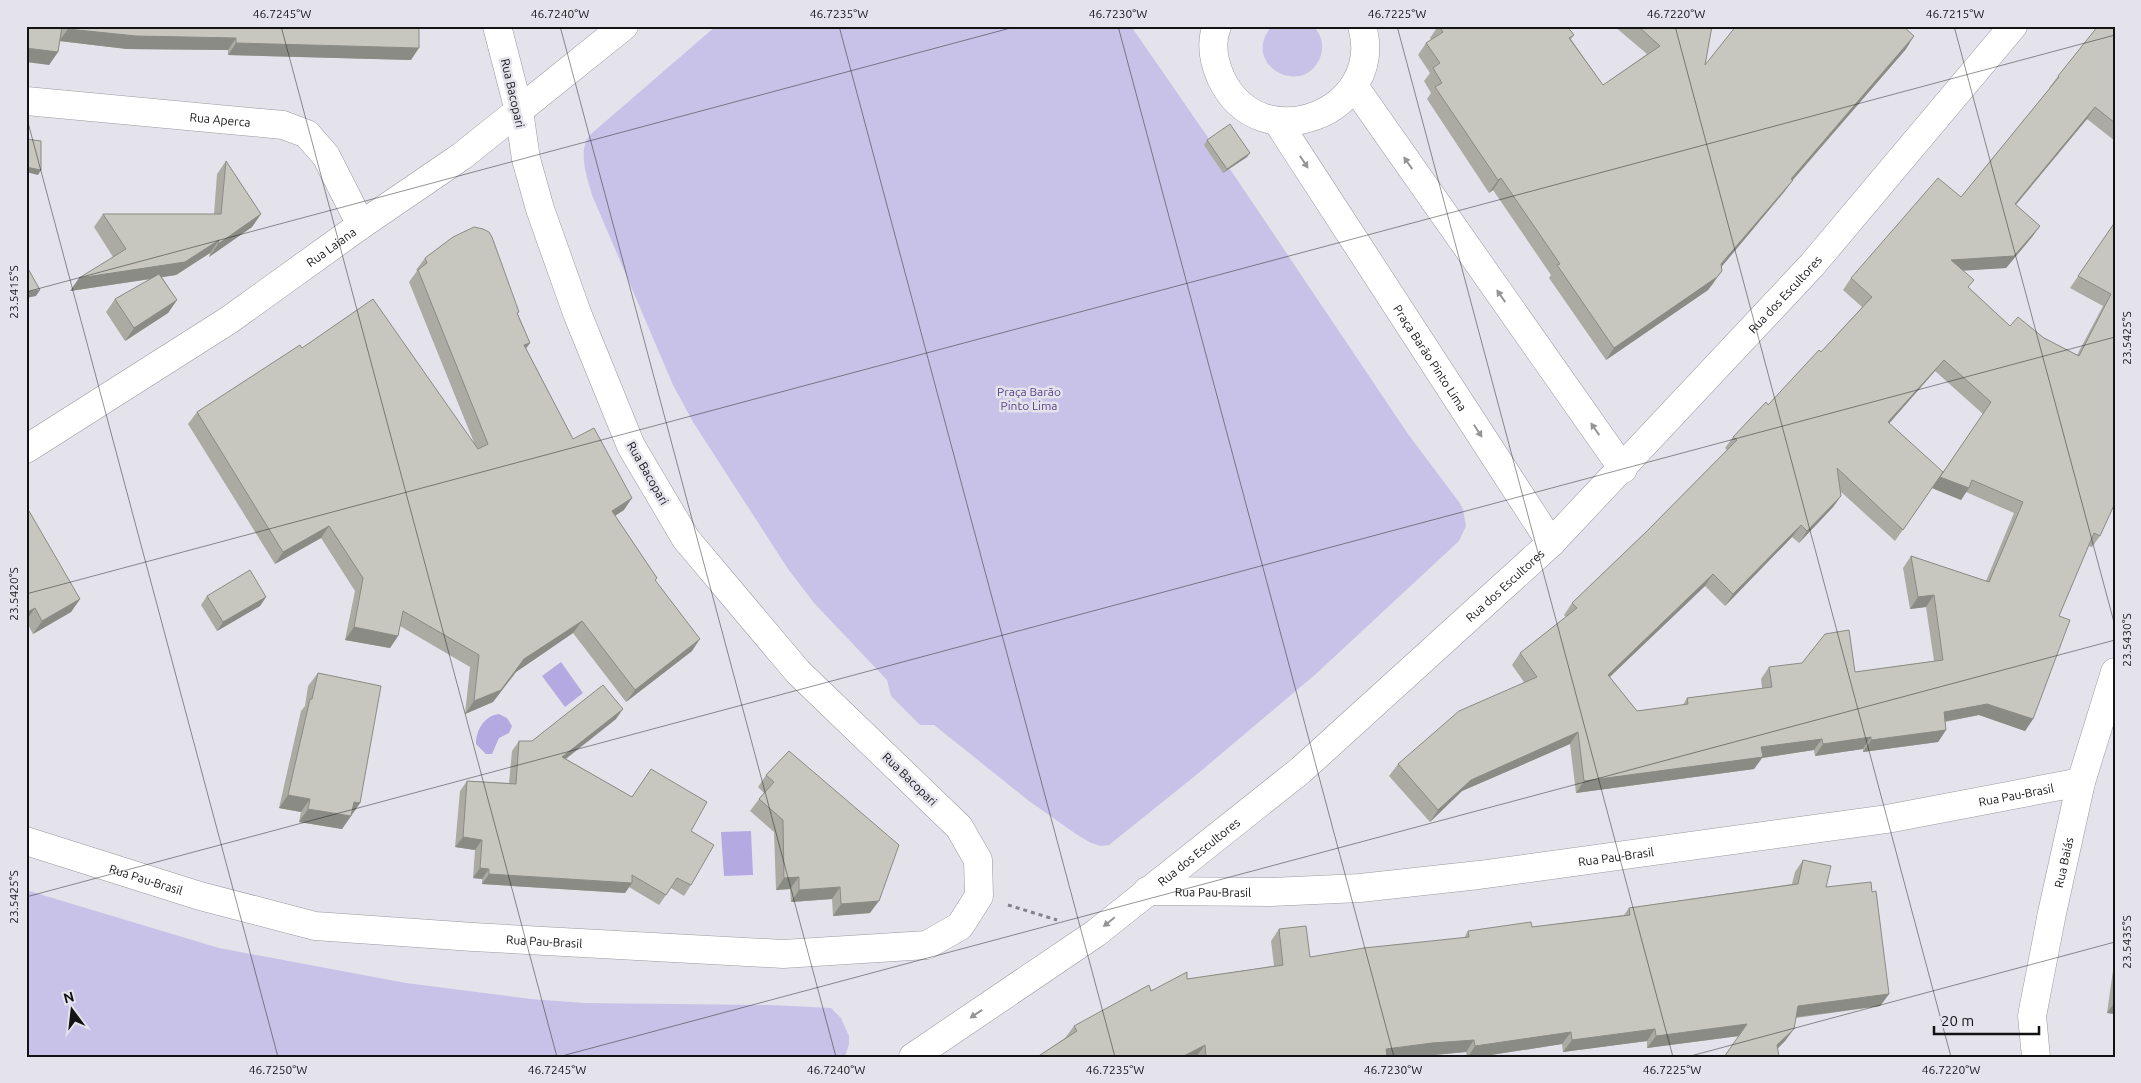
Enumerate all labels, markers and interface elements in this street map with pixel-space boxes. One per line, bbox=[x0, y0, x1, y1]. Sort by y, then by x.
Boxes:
text: 46.7245°W bbox=[253, 7, 311, 20]
text: 46.7240°W bbox=[531, 7, 589, 20]
text: 46.7235°W bbox=[810, 7, 868, 20]
text: 46.7230°W bbox=[1089, 7, 1147, 20]
text: 46.7225°W bbox=[1368, 7, 1426, 20]
text: 46.7220°W bbox=[1647, 7, 1705, 20]
text: 46.7215°W bbox=[1926, 7, 1984, 20]
street label: Rua Bacopari bbox=[499, 57, 527, 129]
street label: Rua Aperca bbox=[189, 110, 251, 128]
one-way arrow bbox=[1299, 156, 1308, 169]
one-way arrow bbox=[1403, 156, 1413, 169]
street label: Rua Laiana bbox=[304, 225, 358, 269]
street label: Rua dos Escultores bbox=[1745, 253, 1824, 335]
text: 23.5415°S bbox=[7, 265, 20, 319]
one-way arrow bbox=[1496, 289, 1506, 302]
street label: Praça Barão Pinto Lima bbox=[1391, 302, 1470, 413]
text: 23.5425°S bbox=[2120, 311, 2133, 365]
park label: Praça Barão Pinto Lima bbox=[997, 385, 1061, 412]
one-way arrow bbox=[1590, 422, 1600, 435]
one-way arrow bbox=[1473, 424, 1483, 437]
street label: Rua Bacopari bbox=[625, 439, 671, 507]
street label: Rua dos Escultores bbox=[1463, 546, 1546, 624]
text: 23.5420°S bbox=[7, 567, 20, 621]
text: 23.5430°S bbox=[2120, 613, 2133, 667]
street label: Rua Bacopari bbox=[880, 750, 940, 808]
street label: Rua Pau-Brasil bbox=[1977, 781, 2055, 808]
street label: Rua dos Escultores bbox=[1155, 815, 1242, 888]
street label: Rua Baiás bbox=[2051, 836, 2075, 889]
street label: Rua Pau-Brasil bbox=[1577, 845, 1655, 868]
street label: Rua Pau-Brasil bbox=[108, 861, 185, 897]
text: 23.5425°S bbox=[7, 870, 20, 924]
street label: Rua Pau-Brasil bbox=[1175, 885, 1251, 898]
text: 23.5435°S bbox=[2120, 915, 2133, 969]
one-way arrow bbox=[1103, 916, 1116, 927]
street label: Rua Pau-Brasil bbox=[506, 932, 583, 949]
north arrow bbox=[48, 986, 98, 1036]
text: N bbox=[62, 988, 76, 1007]
scale bar bbox=[1934, 1003, 2038, 1035]
one-way arrow bbox=[969, 1009, 982, 1019]
text: 20 m bbox=[1941, 1012, 1974, 1029]
text: 46.7250°W bbox=[249, 1063, 307, 1076]
text: 46.7245°W bbox=[528, 1063, 586, 1076]
text: 46.7240°W bbox=[807, 1063, 865, 1076]
text: 46.7235°W bbox=[1086, 1063, 1144, 1076]
text: 46.7230°W bbox=[1364, 1063, 1422, 1076]
text: 46.7225°W bbox=[1643, 1063, 1701, 1076]
text: 46.7220°W bbox=[1922, 1063, 1980, 1076]

